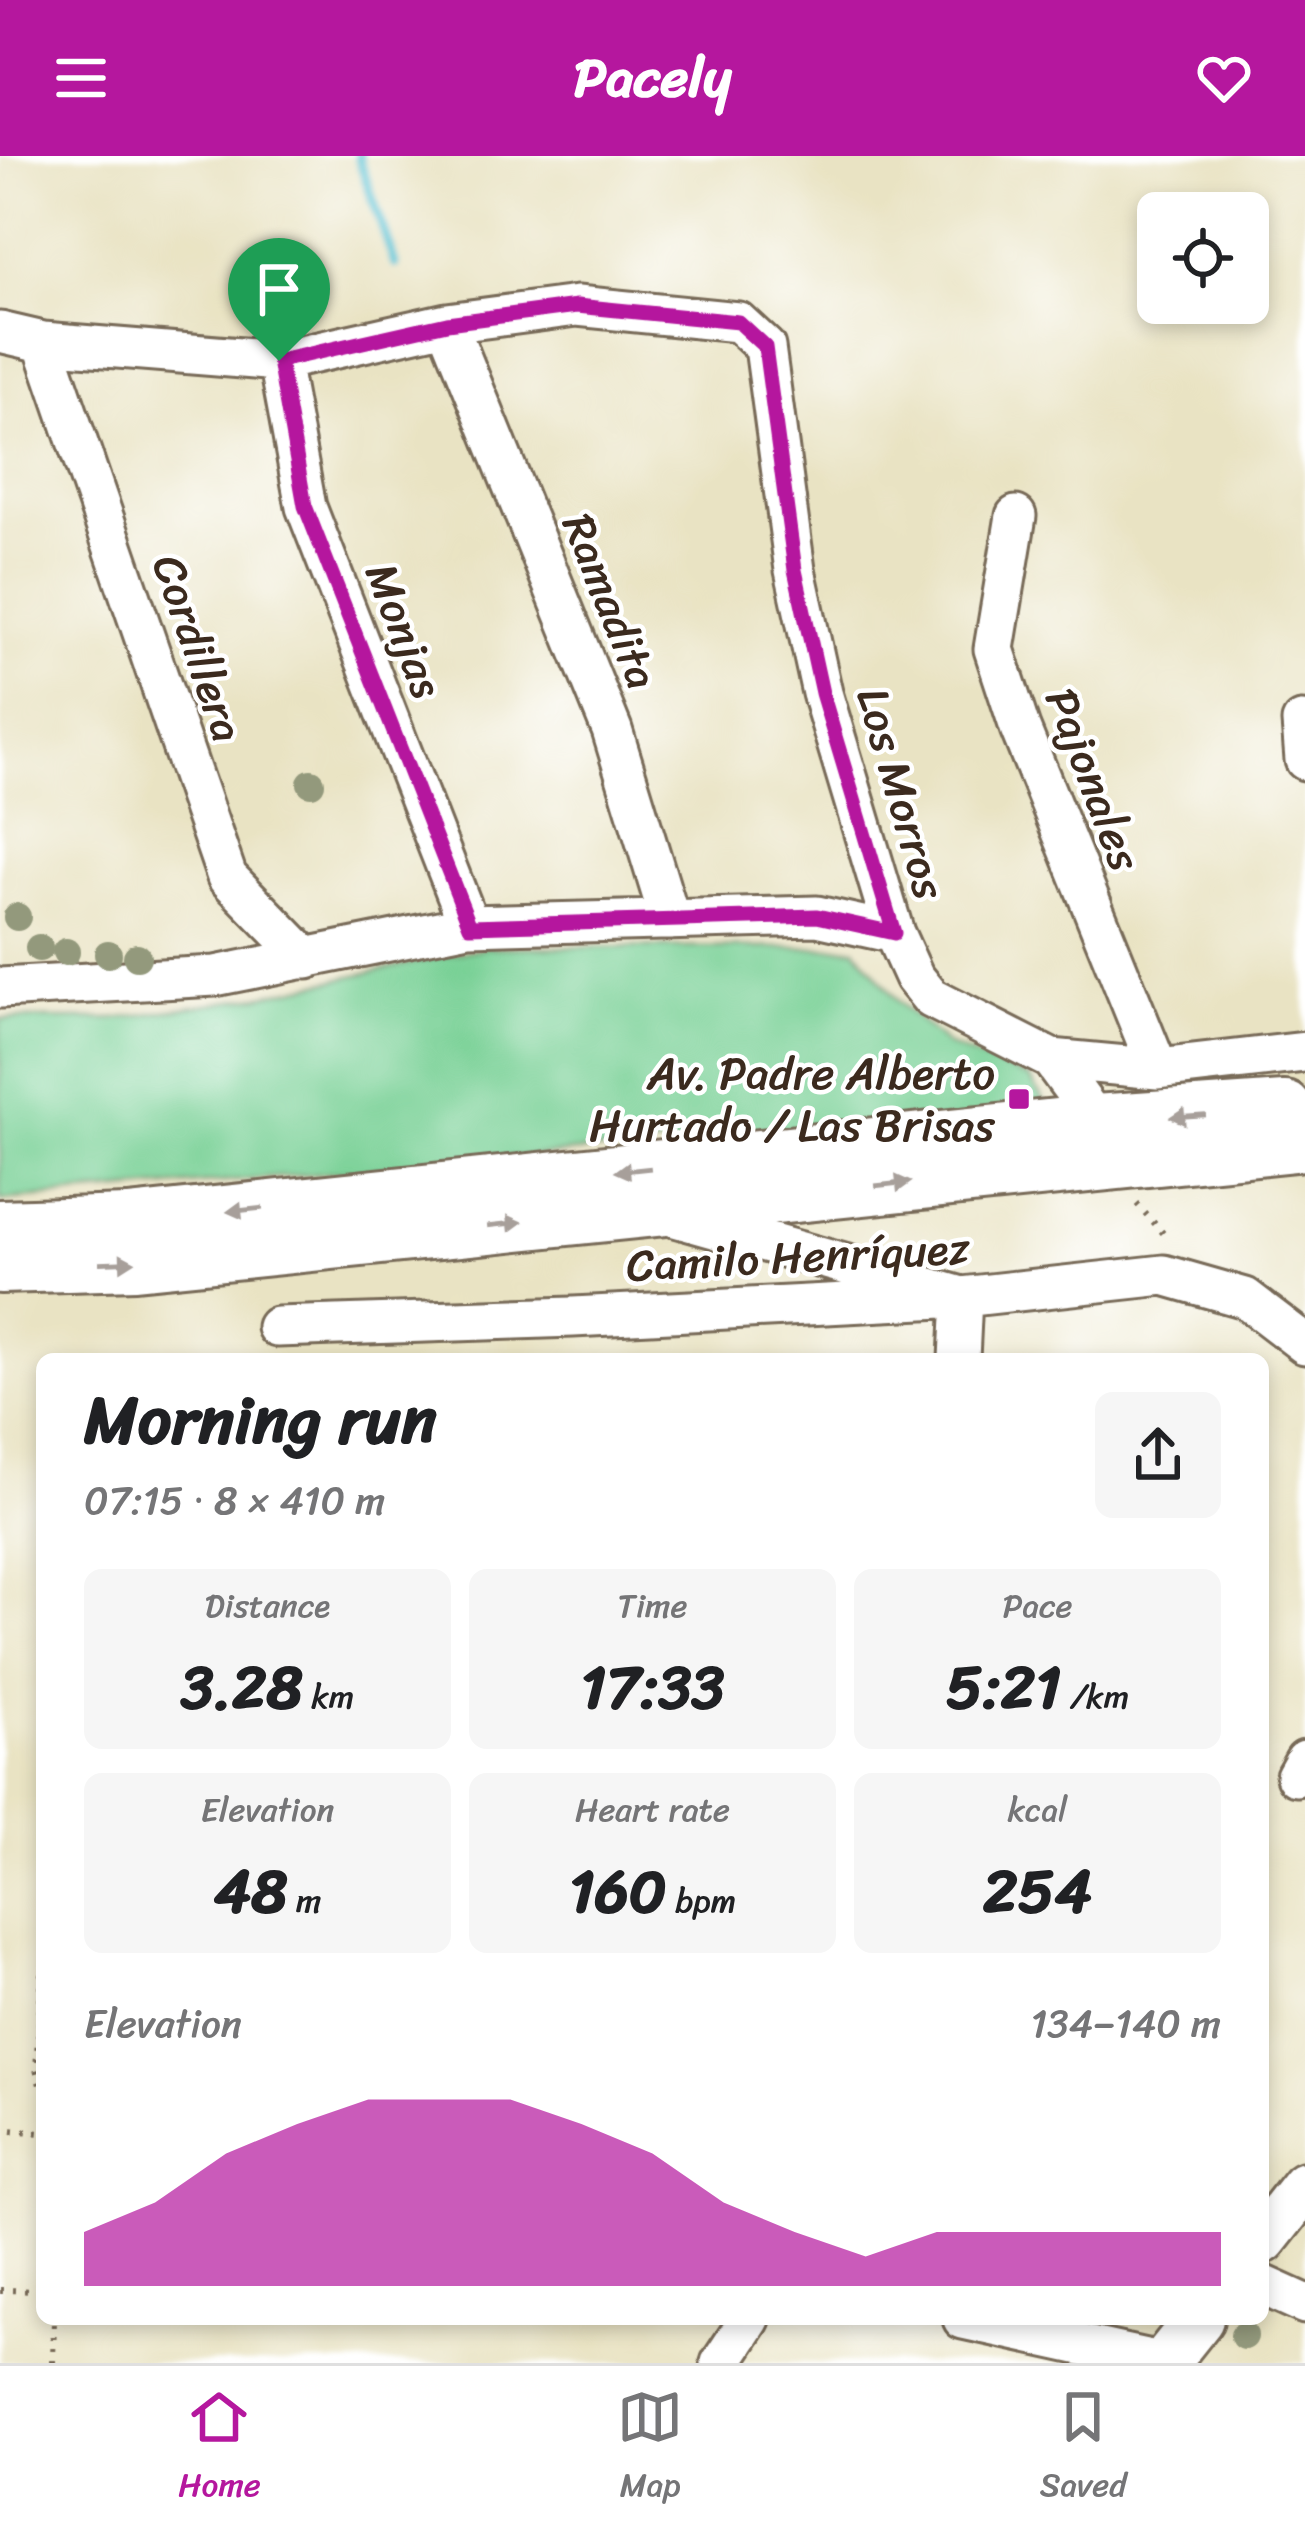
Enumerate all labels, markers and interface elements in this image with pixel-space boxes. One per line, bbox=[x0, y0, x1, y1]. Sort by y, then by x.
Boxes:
text: Pacely bbox=[574, 30, 731, 126]
icon: menu bbox=[48, 45, 114, 111]
icon: heart bbox=[1191, 45, 1257, 111]
map controls bbox=[1137, 192, 1269, 324]
button: locate bbox=[1137, 192, 1269, 324]
pin bbox=[228, 238, 330, 361]
icon: arrive bbox=[246, 256, 312, 322]
street label: Ramadita bbox=[539, 501, 682, 702]
street label: Cordillera bbox=[129, 544, 267, 753]
street label: Monjas bbox=[342, 551, 467, 710]
street label: Pajonales bbox=[1022, 676, 1165, 883]
street label: Los Morros bbox=[833, 678, 970, 909]
place label: Av. Padre Alberto Hurtado / Las Brisas bbox=[589, 1034, 995, 1166]
marker: Av. Padre Alberto Hurtado / Las Brisas bbox=[1006, 1086, 1032, 1112]
one-way arrow bbox=[1169, 1106, 1206, 1125]
one-way arrow bbox=[614, 1161, 651, 1180]
one-way arrow bbox=[875, 1174, 912, 1193]
one-way arrow bbox=[226, 1201, 263, 1220]
street label: Camilo Henríquez bbox=[624, 1208, 972, 1306]
one-way arrow bbox=[487, 1214, 524, 1233]
one-way arrow bbox=[99, 1253, 137, 1272]
text: Morning run bbox=[84, 1362, 437, 1479]
button: share bbox=[1095, 1392, 1221, 1518]
text: 07:15 · 8 × 410 m bbox=[84, 1466, 385, 1535]
text: Distance bbox=[205, 1577, 330, 1635]
text: Time bbox=[618, 1577, 687, 1635]
text: Pace bbox=[1002, 1577, 1073, 1635]
text: 3.28 bbox=[181, 1635, 303, 1741]
text: 17:33 bbox=[581, 1635, 725, 1741]
text: 5:21 bbox=[946, 1635, 1061, 1741]
text: km bbox=[303, 1668, 354, 1726]
text: /km bbox=[1061, 1668, 1129, 1726]
text: Elevation bbox=[201, 1781, 334, 1839]
text: Heart rate bbox=[575, 1781, 730, 1839]
text: kcal bbox=[1008, 1781, 1067, 1839]
text: 48 bbox=[214, 1839, 287, 1945]
text: 160 bbox=[569, 1839, 667, 1945]
text: 254 bbox=[983, 1839, 1092, 1945]
text: m bbox=[287, 1872, 321, 1930]
text: bpm bbox=[667, 1872, 736, 1930]
text: Elevation bbox=[84, 1989, 242, 2058]
text: 134–140 m bbox=[1031, 1989, 1221, 2058]
tab: Home bbox=[178, 2384, 261, 2514]
tab: Map bbox=[617, 2384, 683, 2514]
tab: Saved bbox=[1040, 2384, 1127, 2514]

